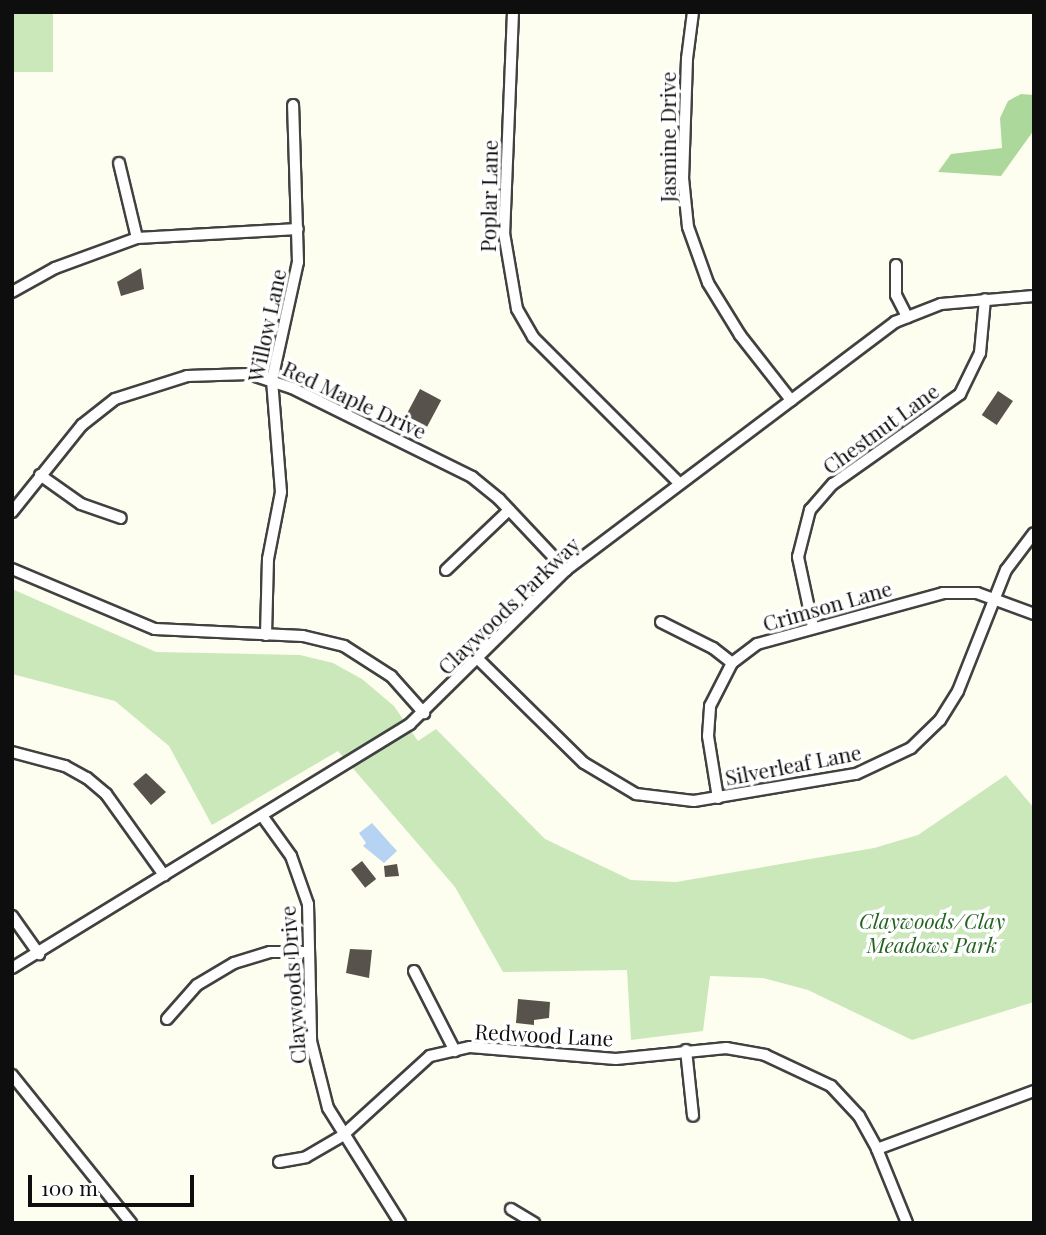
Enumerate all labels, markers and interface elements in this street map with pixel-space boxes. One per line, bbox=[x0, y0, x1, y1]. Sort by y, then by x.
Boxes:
street label: Jasmine Drive bbox=[654, 72, 680, 202]
street label: Poplar Lane bbox=[474, 139, 502, 253]
street label: Willow Lane bbox=[242, 266, 290, 384]
street label: Red Maple Drive bbox=[279, 355, 431, 443]
street label: Chestnut Lane bbox=[817, 377, 943, 479]
street label: Claywoods Parkway bbox=[432, 531, 584, 679]
street label: Crimson Lane bbox=[759, 575, 895, 635]
street label: Silverleaf Lane bbox=[723, 738, 863, 790]
street label: Claywoods Drive bbox=[274, 905, 310, 1065]
park label: Claywoods/Clay Meadows Park bbox=[859, 907, 1005, 957]
street label: Redwood Lane bbox=[474, 1018, 614, 1050]
scale bar bbox=[32, 1162, 198, 1206]
text: 100 m bbox=[41, 1173, 98, 1201]

